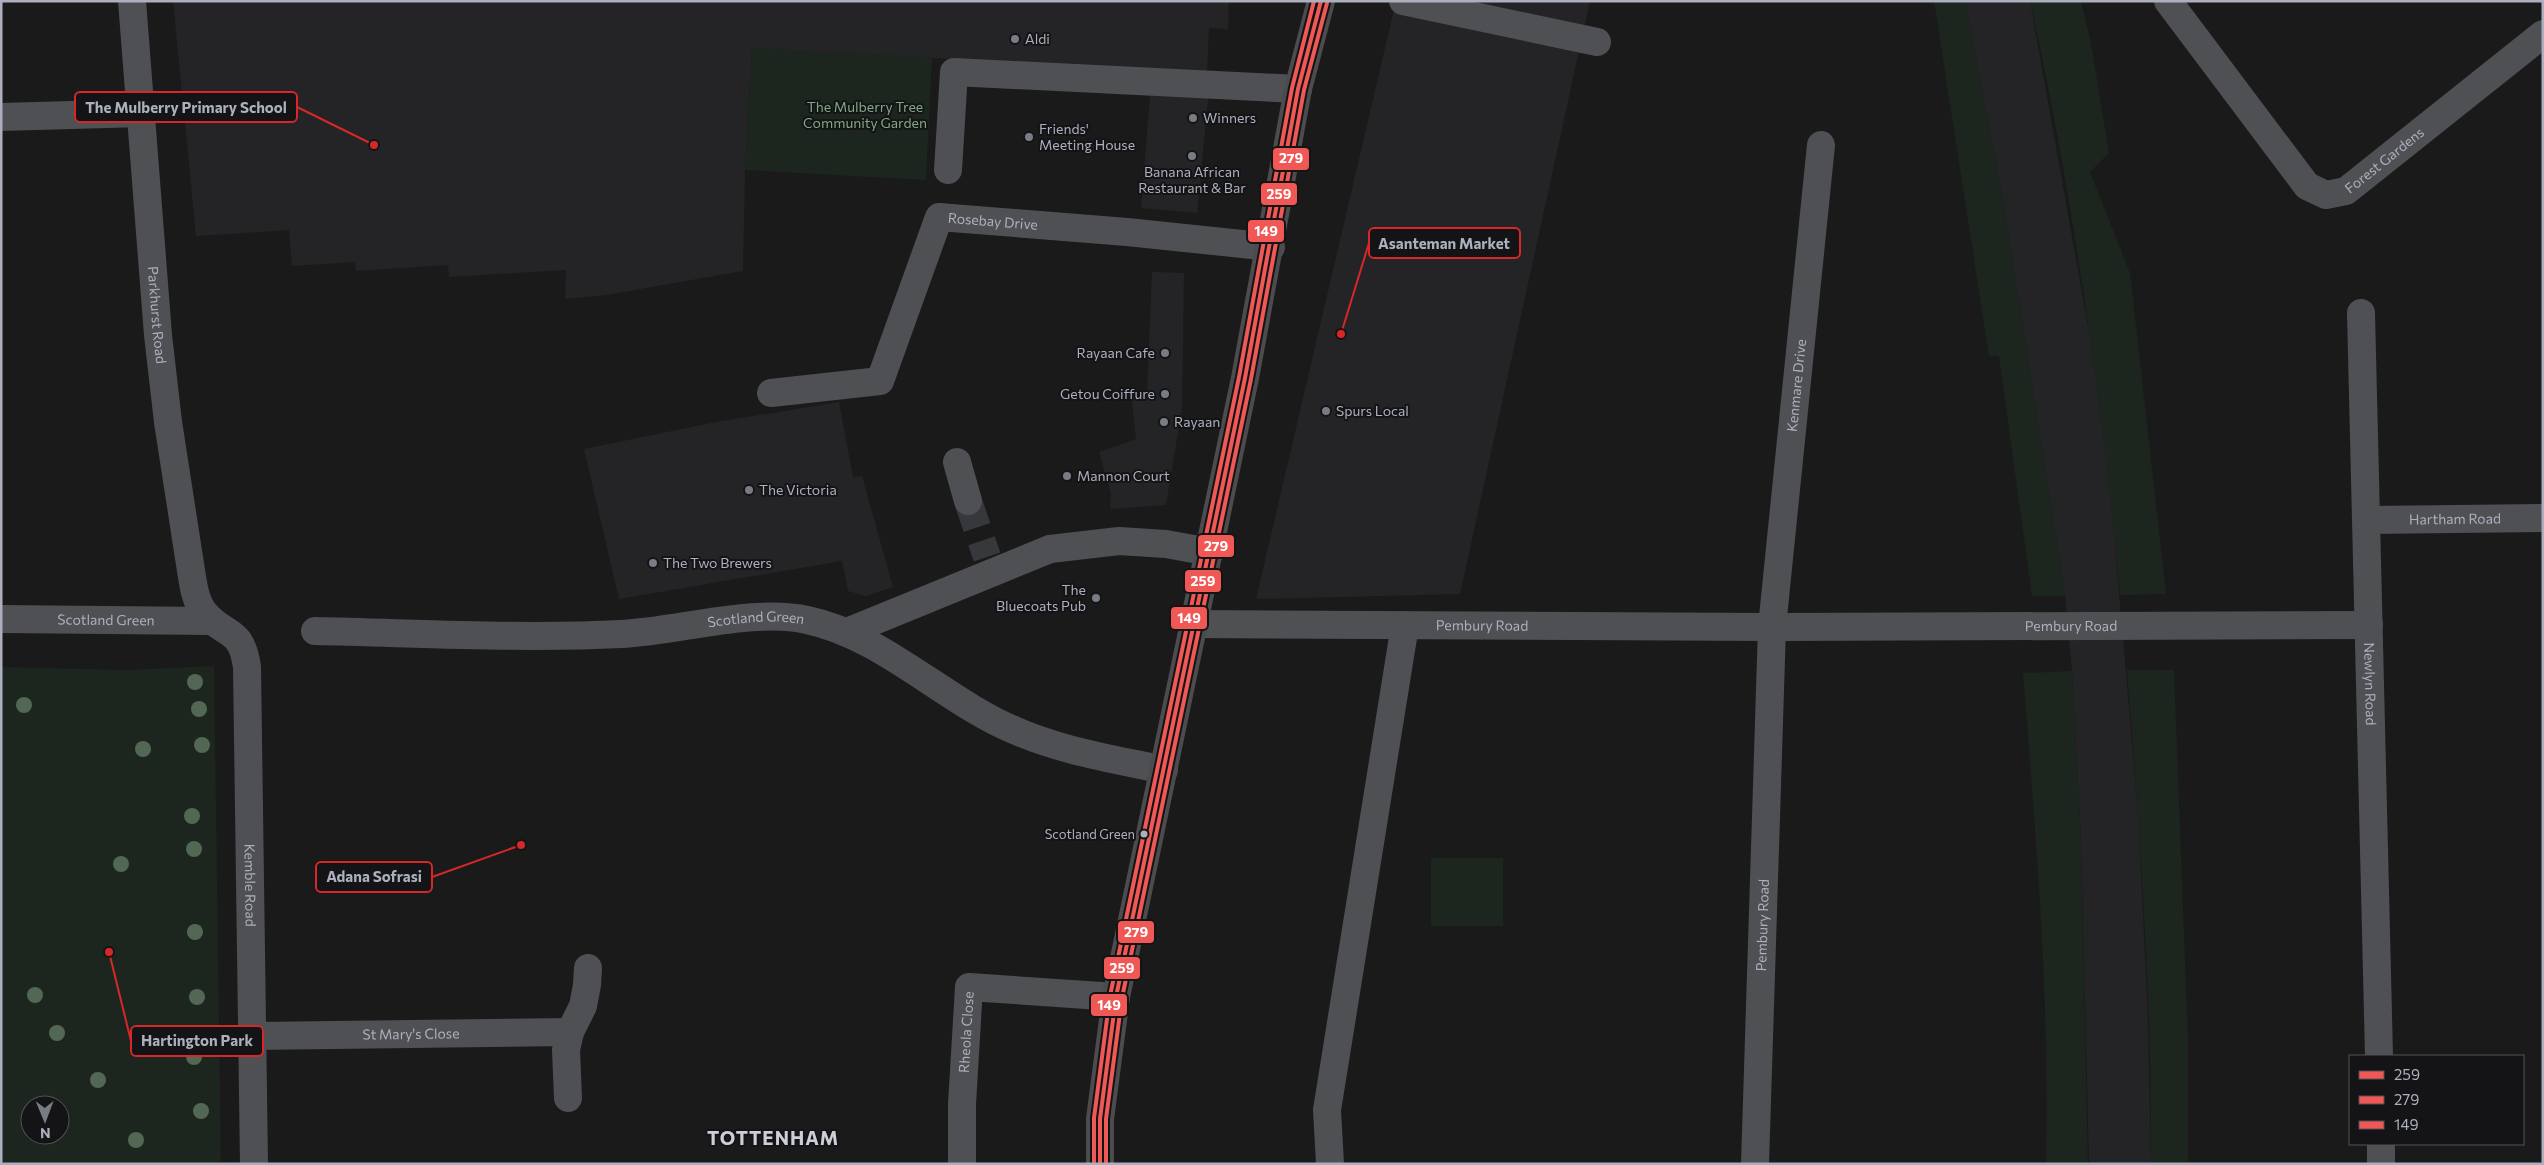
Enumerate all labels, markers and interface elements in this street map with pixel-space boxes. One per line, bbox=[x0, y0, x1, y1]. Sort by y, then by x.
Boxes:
place label: Aldi bbox=[1025, 30, 1050, 47]
marker: Aldi bbox=[1009, 33, 1021, 45]
callout: The Mulberry Primary School bbox=[75, 92, 297, 122]
text: The Mulberry Primary School bbox=[85, 98, 287, 116]
park label: The Mulberry Tree Community Garden bbox=[803, 98, 927, 131]
place label: Winners bbox=[1203, 109, 1256, 126]
marker: Winners bbox=[1187, 112, 1199, 124]
place label: Friends' Meeting House bbox=[1039, 120, 1135, 153]
street label: Forest Gardens bbox=[2341, 123, 2427, 197]
marker: Friends' Meeting House bbox=[1023, 131, 1035, 143]
line badge: 279 bbox=[1272, 147, 1310, 171]
text: 279 bbox=[1279, 149, 1303, 166]
marker: Banana African Restaurant & Bar bbox=[1186, 150, 1198, 162]
place label: Banana African Restaurant & Bar bbox=[1138, 163, 1246, 196]
line badge: 259 bbox=[1260, 182, 1298, 206]
text: 259 bbox=[1267, 185, 1292, 202]
street label: Rosebay Drive bbox=[947, 209, 1039, 233]
line badge: 149 bbox=[1247, 219, 1285, 243]
text: 149 bbox=[1254, 222, 1278, 239]
callout: Asanteman Market bbox=[1369, 228, 1520, 258]
text: Asanteman Market bbox=[1378, 234, 1510, 252]
street label: Parkhurst Road bbox=[145, 265, 170, 365]
street label: Kenmare Drive bbox=[1783, 338, 1809, 433]
place label: Rayaan Cafe bbox=[1077, 344, 1155, 361]
marker: Rayaan Cafe bbox=[1159, 347, 1171, 359]
place label: Getou Coiffure bbox=[1060, 385, 1155, 402]
marker: Getou Coiffure bbox=[1159, 388, 1171, 400]
place label: Spurs Local bbox=[1336, 402, 1409, 419]
marker: Spurs Local bbox=[1320, 405, 1332, 417]
place label: Rayaan bbox=[1174, 413, 1220, 430]
marker: Rayaan bbox=[1158, 416, 1170, 428]
place label: Mannon Court bbox=[1077, 467, 1170, 484]
marker: Mannon Court bbox=[1061, 470, 1073, 482]
place label: The Victoria bbox=[759, 481, 837, 498]
marker: The Victoria bbox=[743, 484, 755, 496]
street label: Hartham Road bbox=[2409, 509, 2501, 528]
line badge: 279 bbox=[1197, 534, 1235, 558]
text: 279 bbox=[1204, 537, 1228, 554]
place label: The Two Brewers bbox=[663, 554, 772, 571]
marker: The Two Brewers bbox=[647, 557, 659, 569]
line badge: 259 bbox=[1184, 569, 1222, 593]
text: 259 bbox=[1191, 572, 1216, 589]
place label: The Bluecoats Pub bbox=[996, 581, 1086, 614]
marker: The Bluecoats Pub bbox=[1090, 592, 1102, 604]
line badge: 149 bbox=[1170, 606, 1208, 630]
street label: Scotland Green bbox=[706, 608, 806, 630]
text: 149 bbox=[1177, 609, 1201, 626]
street label: Scotland Green bbox=[57, 611, 155, 628]
street label: Pembury Road bbox=[1436, 616, 1528, 634]
street label: Pembury Road bbox=[2025, 617, 2117, 634]
street label: Newlyn Road bbox=[2361, 642, 2380, 726]
place label: Scotland Green bbox=[1045, 826, 1135, 842]
marker: Scotland Green bbox=[1139, 829, 1149, 839]
street label: Kemble Road bbox=[241, 843, 260, 927]
callout: Adana Sofrasi bbox=[316, 862, 432, 892]
text: Adana Sofrasi bbox=[326, 867, 422, 885]
street label: Pembury Road bbox=[1752, 879, 1772, 972]
line badge: 279 bbox=[1117, 920, 1155, 944]
text: 279 bbox=[1124, 923, 1148, 940]
line badge: 259 bbox=[1103, 956, 1141, 980]
text: 259 bbox=[1110, 959, 1135, 976]
street label: Rheola Close bbox=[955, 991, 977, 1073]
line badge: 149 bbox=[1090, 993, 1128, 1017]
text: 149 bbox=[1097, 996, 1121, 1013]
street label: St Mary's Close bbox=[362, 1024, 460, 1043]
callout: Hartington Park bbox=[131, 1026, 263, 1056]
text: Hartington Park bbox=[141, 1031, 253, 1049]
legend bbox=[2349, 1055, 2524, 1145]
text: 259 bbox=[2394, 1065, 2420, 1083]
text: 279 bbox=[2394, 1090, 2419, 1108]
north arrow bbox=[20, 1095, 70, 1145]
text: 149 bbox=[2394, 1115, 2419, 1133]
text: N bbox=[40, 1125, 51, 1142]
district label: TOTTENHAM bbox=[707, 1126, 839, 1149]

